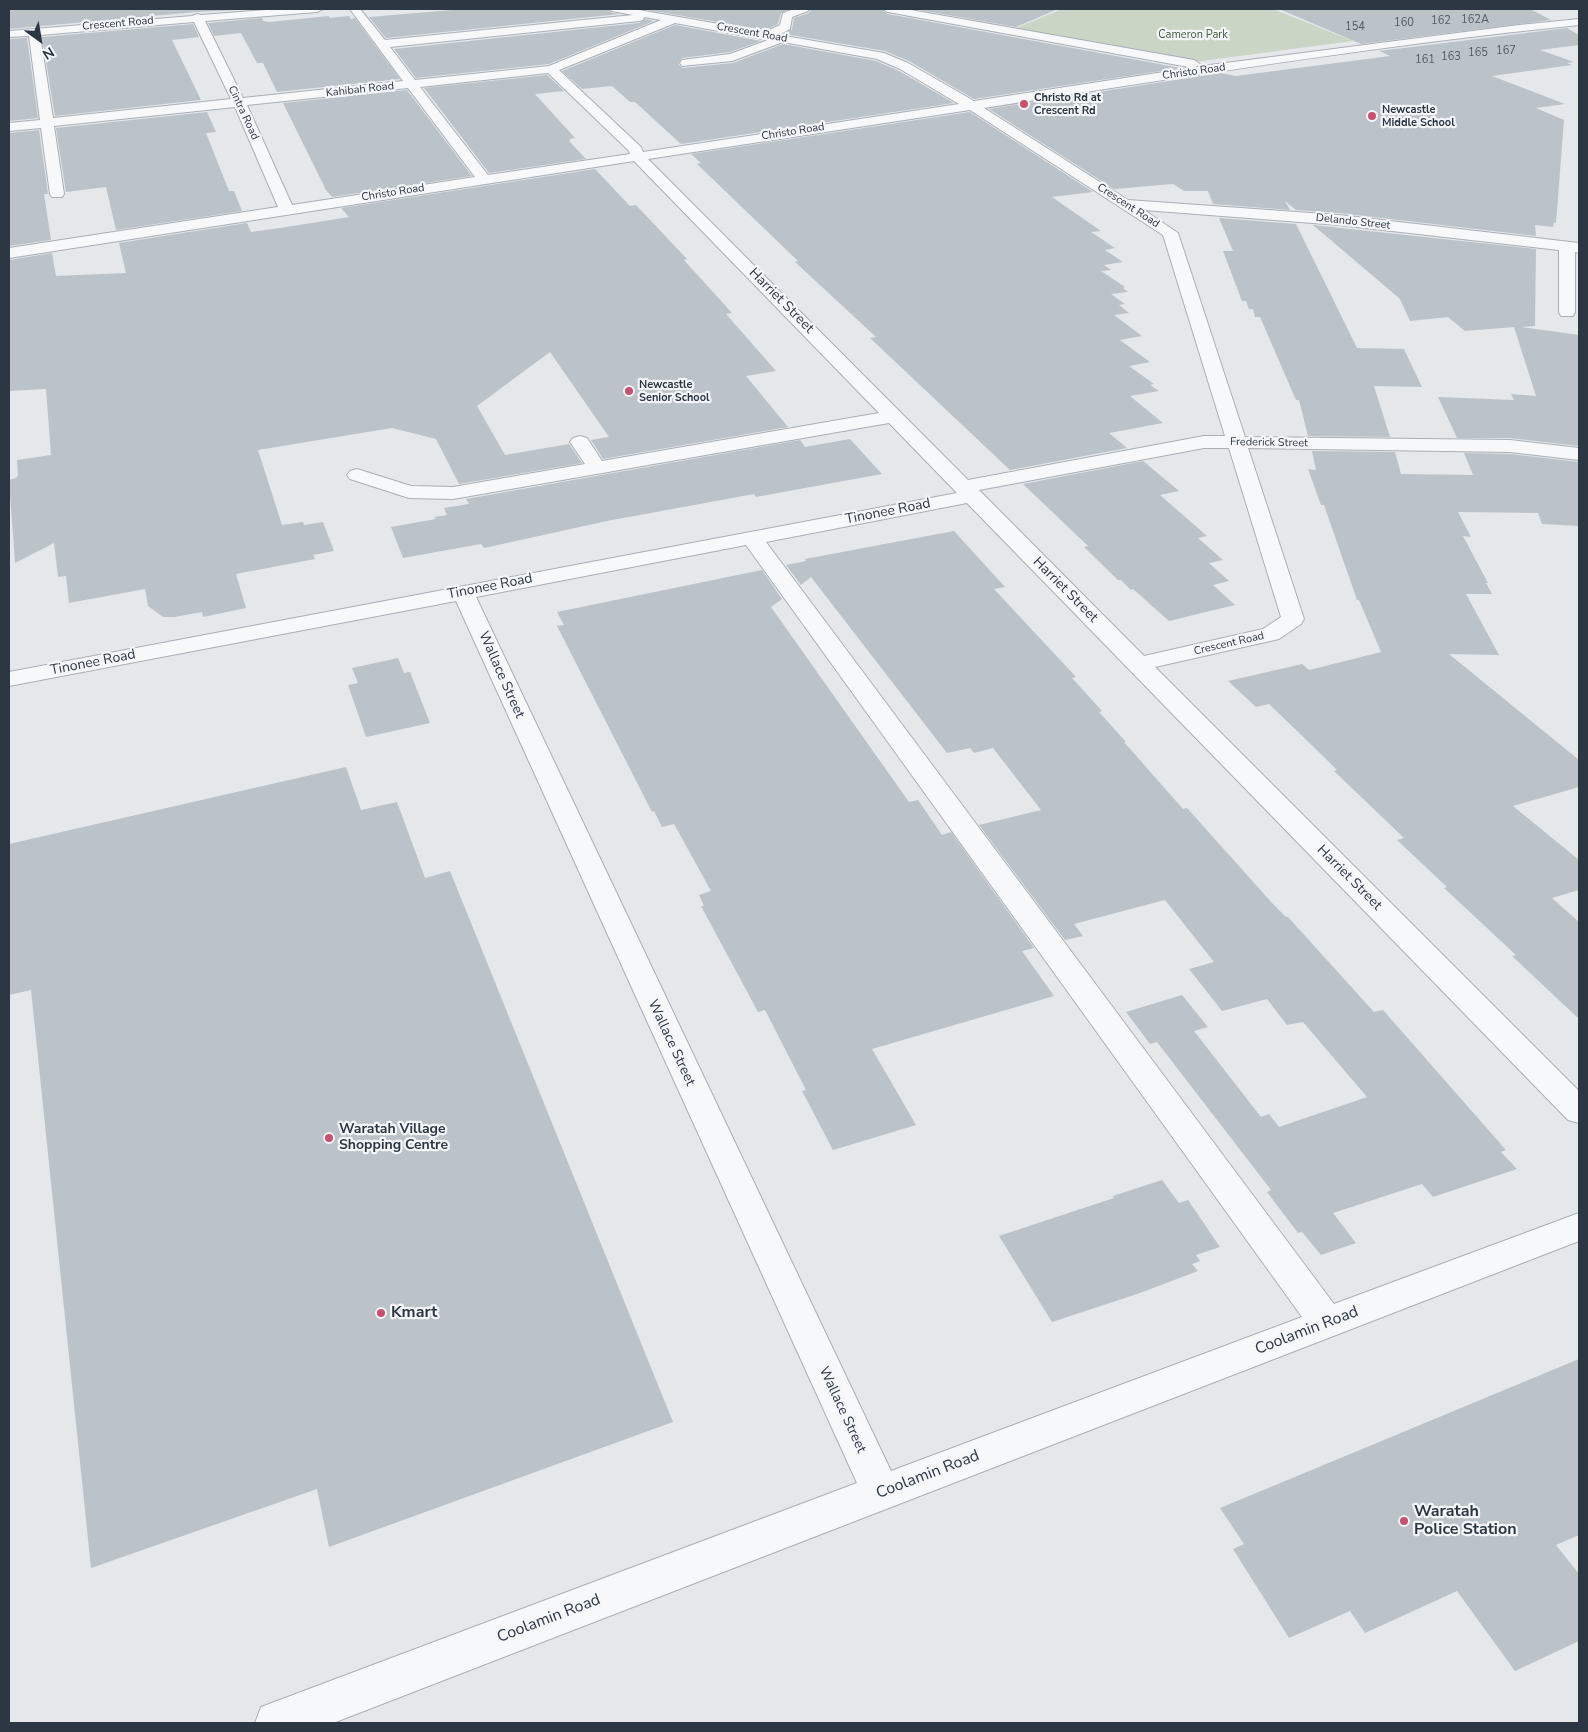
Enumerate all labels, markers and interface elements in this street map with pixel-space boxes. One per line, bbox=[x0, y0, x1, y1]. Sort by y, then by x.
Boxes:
house number: 162A bbox=[1461, 13, 1489, 27]
street label: Crescent Road bbox=[82, 14, 154, 34]
house number: 162 bbox=[1431, 14, 1451, 28]
north arrow bbox=[15, 15, 65, 65]
house number: 160 bbox=[1394, 16, 1414, 30]
street label: Crescent Road bbox=[716, 20, 788, 46]
house number: 154 bbox=[1345, 20, 1365, 34]
park label: Cameron Park bbox=[1158, 28, 1228, 42]
text: N bbox=[39, 42, 58, 64]
house number: 167 bbox=[1496, 44, 1516, 58]
house number: 165 bbox=[1468, 46, 1488, 60]
house number: 163 bbox=[1441, 50, 1461, 64]
house number: 161 bbox=[1415, 53, 1435, 67]
street label: Christo Road bbox=[1162, 61, 1226, 83]
street label: Kahibah Road bbox=[325, 80, 395, 100]
street label: Cintra Road bbox=[225, 84, 261, 142]
place label: Christo Rd at Crescent Rd bbox=[1034, 91, 1101, 117]
marker: Christo Rd at Crescent Rd bbox=[1018, 98, 1030, 110]
place label: Newcastle Middle School bbox=[1382, 103, 1455, 129]
marker: Newcastle Middle School bbox=[1366, 110, 1378, 122]
street label: Christo Road bbox=[761, 120, 825, 144]
street label: Christo Road bbox=[361, 181, 425, 205]
street label: Crescent Road bbox=[1094, 181, 1162, 231]
street label: Delando Street bbox=[1315, 212, 1391, 232]
street label: Harriet Street bbox=[745, 265, 817, 337]
place label: Newcastle Senior School bbox=[639, 378, 710, 404]
marker: Newcastle Senior School bbox=[623, 385, 635, 397]
street label: Frederick Street bbox=[1230, 436, 1308, 450]
street label: Tinonee Road bbox=[844, 496, 932, 528]
street label: Harriet Street bbox=[1029, 554, 1101, 626]
street label: Tinonee Road bbox=[446, 571, 534, 603]
street label: Wallace Street bbox=[474, 629, 528, 721]
street label: Crescent Road bbox=[1193, 629, 1265, 659]
street label: Tinonee Road bbox=[49, 647, 137, 679]
street label: Harriet Street bbox=[1313, 842, 1385, 914]
street label: Wallace Street bbox=[644, 997, 698, 1089]
place label: Waratah Village Shopping Centre bbox=[339, 1122, 448, 1154]
marker: Waratah Village Shopping Centre bbox=[323, 1132, 335, 1144]
street label: Coolamin Road bbox=[1253, 1302, 1361, 1360]
place label: Kmart bbox=[391, 1303, 437, 1323]
marker: Kmart bbox=[375, 1307, 387, 1319]
street label: Wallace Street bbox=[815, 1364, 869, 1456]
street label: Coolamin Road bbox=[874, 1446, 982, 1504]
place label: Waratah Police Station bbox=[1414, 1502, 1517, 1540]
marker: Waratah Police Station bbox=[1398, 1515, 1410, 1527]
street label: Coolamin Road bbox=[495, 1590, 603, 1648]

